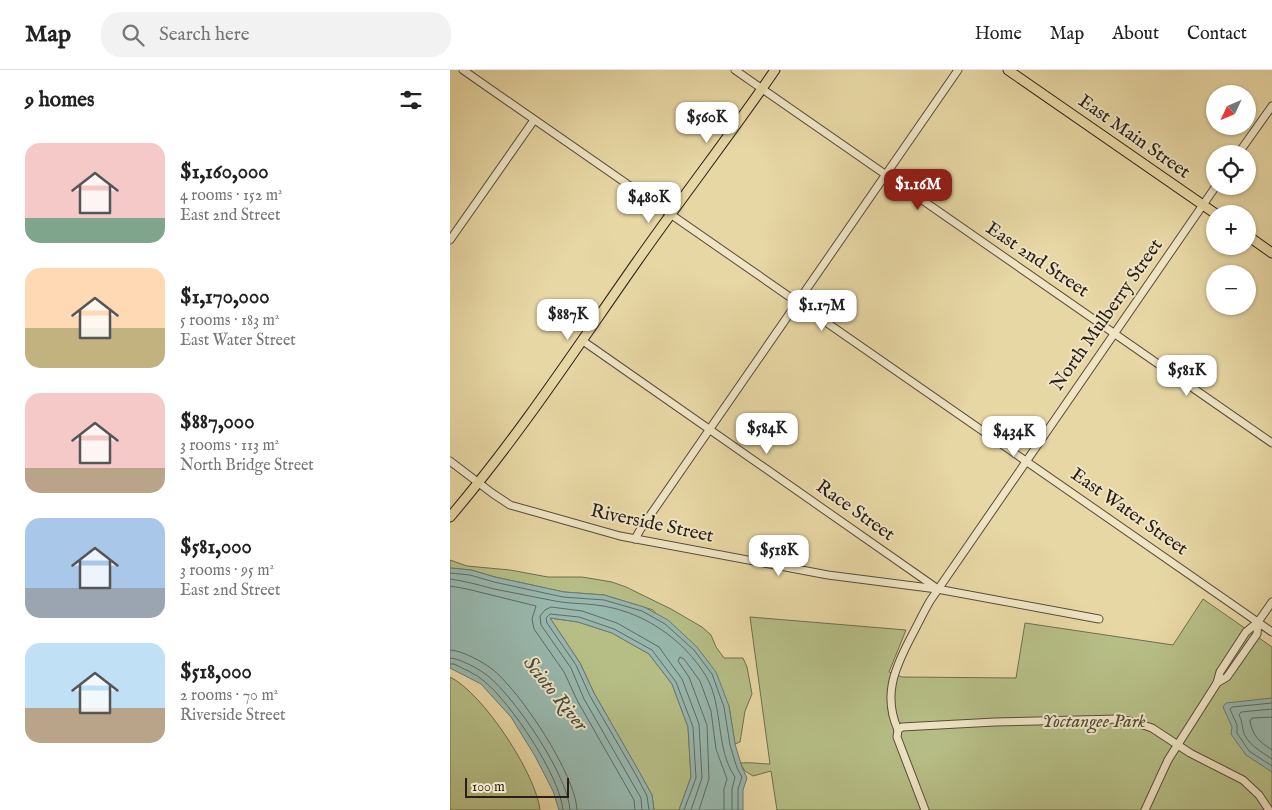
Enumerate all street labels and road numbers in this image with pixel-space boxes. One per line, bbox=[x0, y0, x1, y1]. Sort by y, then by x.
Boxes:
street label: East Main Street bbox=[1073, 89, 1195, 185]
street label: East 2nd Street bbox=[981, 217, 1094, 304]
street label: North Mulberry Street bbox=[1046, 234, 1169, 396]
street label: East Water Street bbox=[1066, 463, 1193, 562]
street label: Race Street bbox=[811, 475, 899, 547]
street label: Riverside Street bbox=[588, 499, 716, 549]

